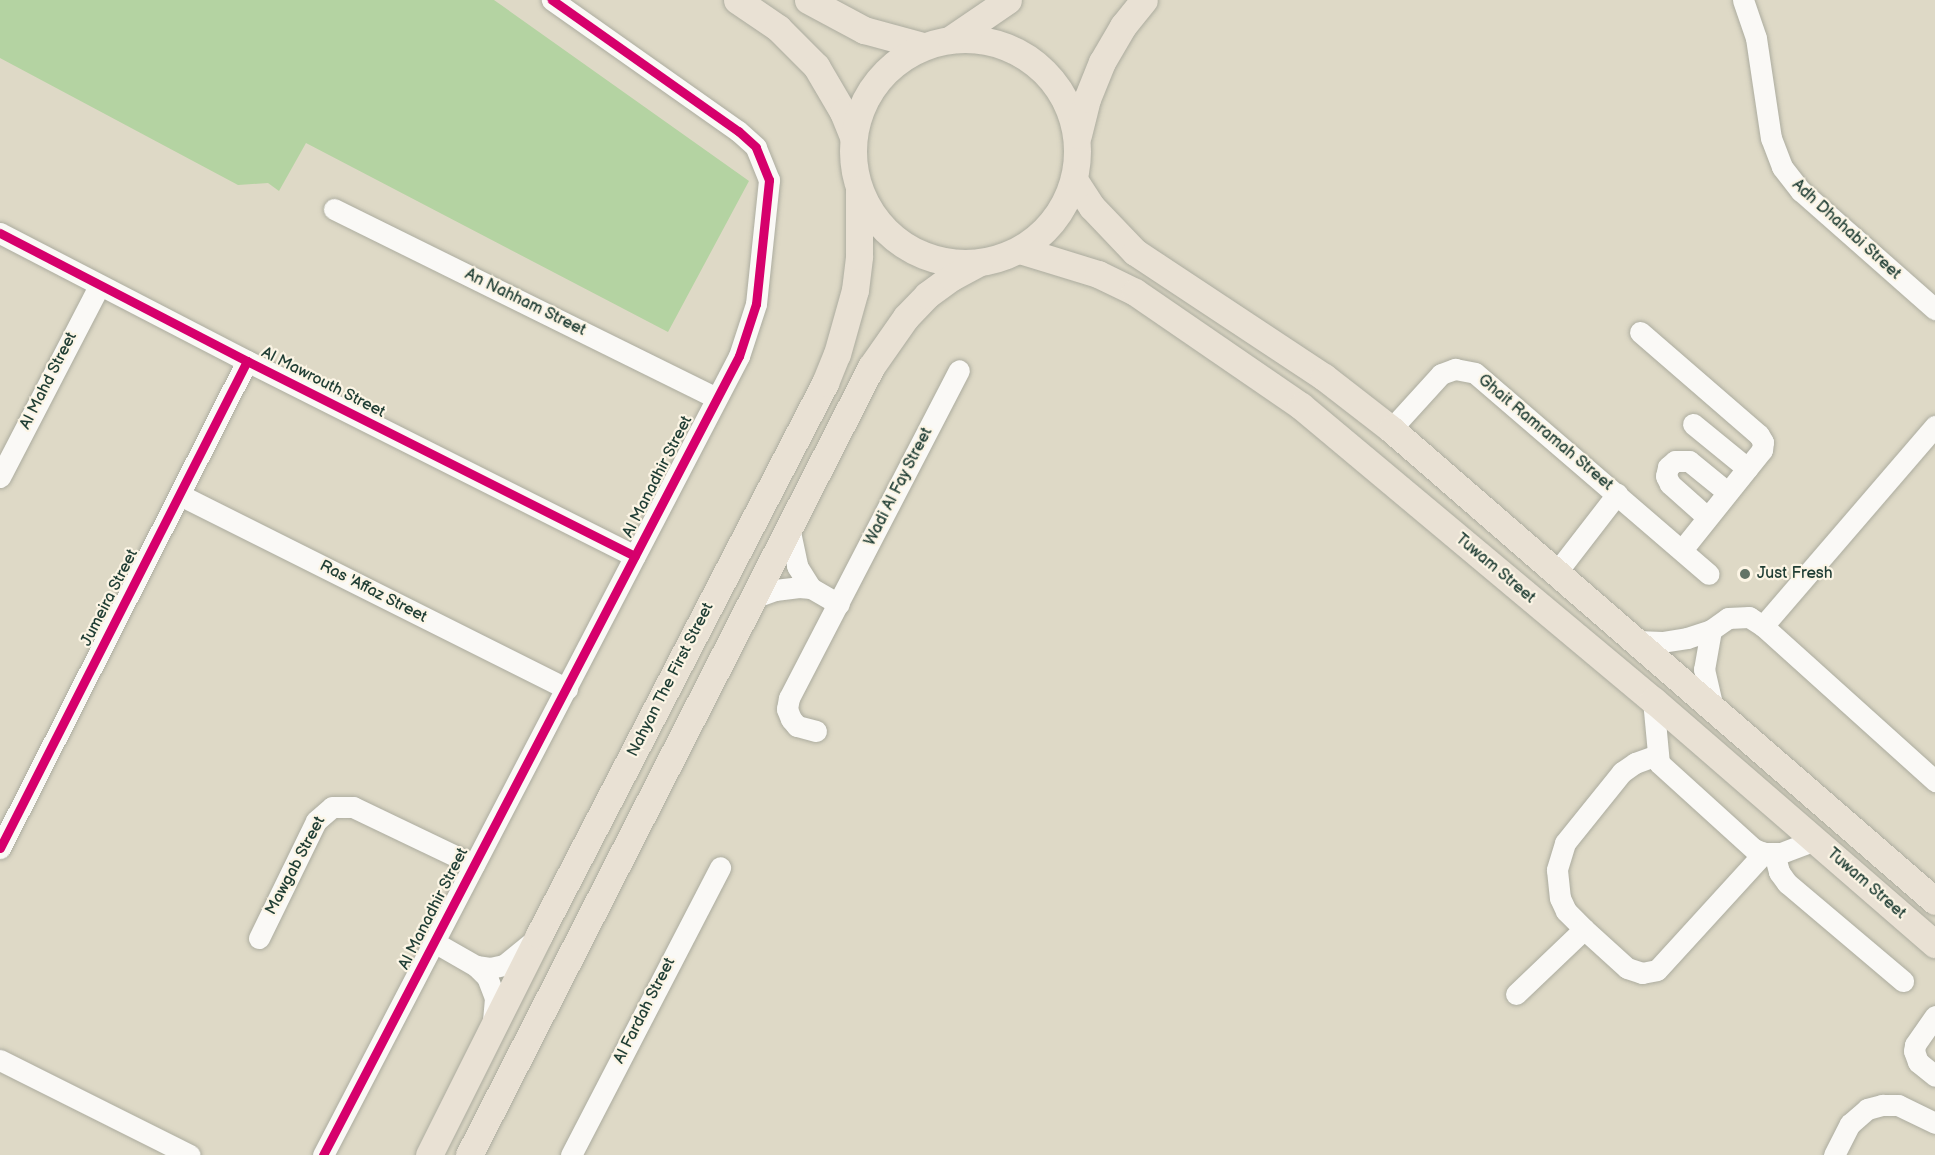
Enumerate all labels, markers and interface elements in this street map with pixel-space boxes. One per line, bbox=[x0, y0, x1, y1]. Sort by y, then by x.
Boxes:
street label: Adh Dhahabi Street bbox=[1787, 176, 1905, 284]
street label: An Nahham Street bbox=[461, 265, 589, 341]
street label: Al Mahd Street bbox=[16, 329, 82, 433]
street label: Al Mawrouth Street bbox=[258, 343, 388, 423]
street label: Ghait Ramramah Street bbox=[1474, 371, 1616, 495]
street label: Al Manadhir Street bbox=[619, 413, 697, 541]
street label: Wadi Al Fay Street bbox=[861, 424, 937, 550]
street label: Tuwam Street bbox=[1451, 530, 1539, 608]
street label: Jumeira Street bbox=[77, 546, 143, 650]
street label: Ras 'Affaz Street bbox=[316, 557, 430, 627]
place label: Just Fresh bbox=[1757, 564, 1833, 584]
marker: Just Fresh bbox=[1738, 567, 1752, 581]
street label: Nahyan The First Street bbox=[624, 599, 718, 761]
street label: Mawgab Street bbox=[262, 813, 330, 919]
street label: Tuwam Street bbox=[1823, 844, 1909, 924]
street label: Al Manadhir Street bbox=[395, 845, 473, 973]
street label: Al Fardah Street bbox=[610, 955, 680, 1067]

